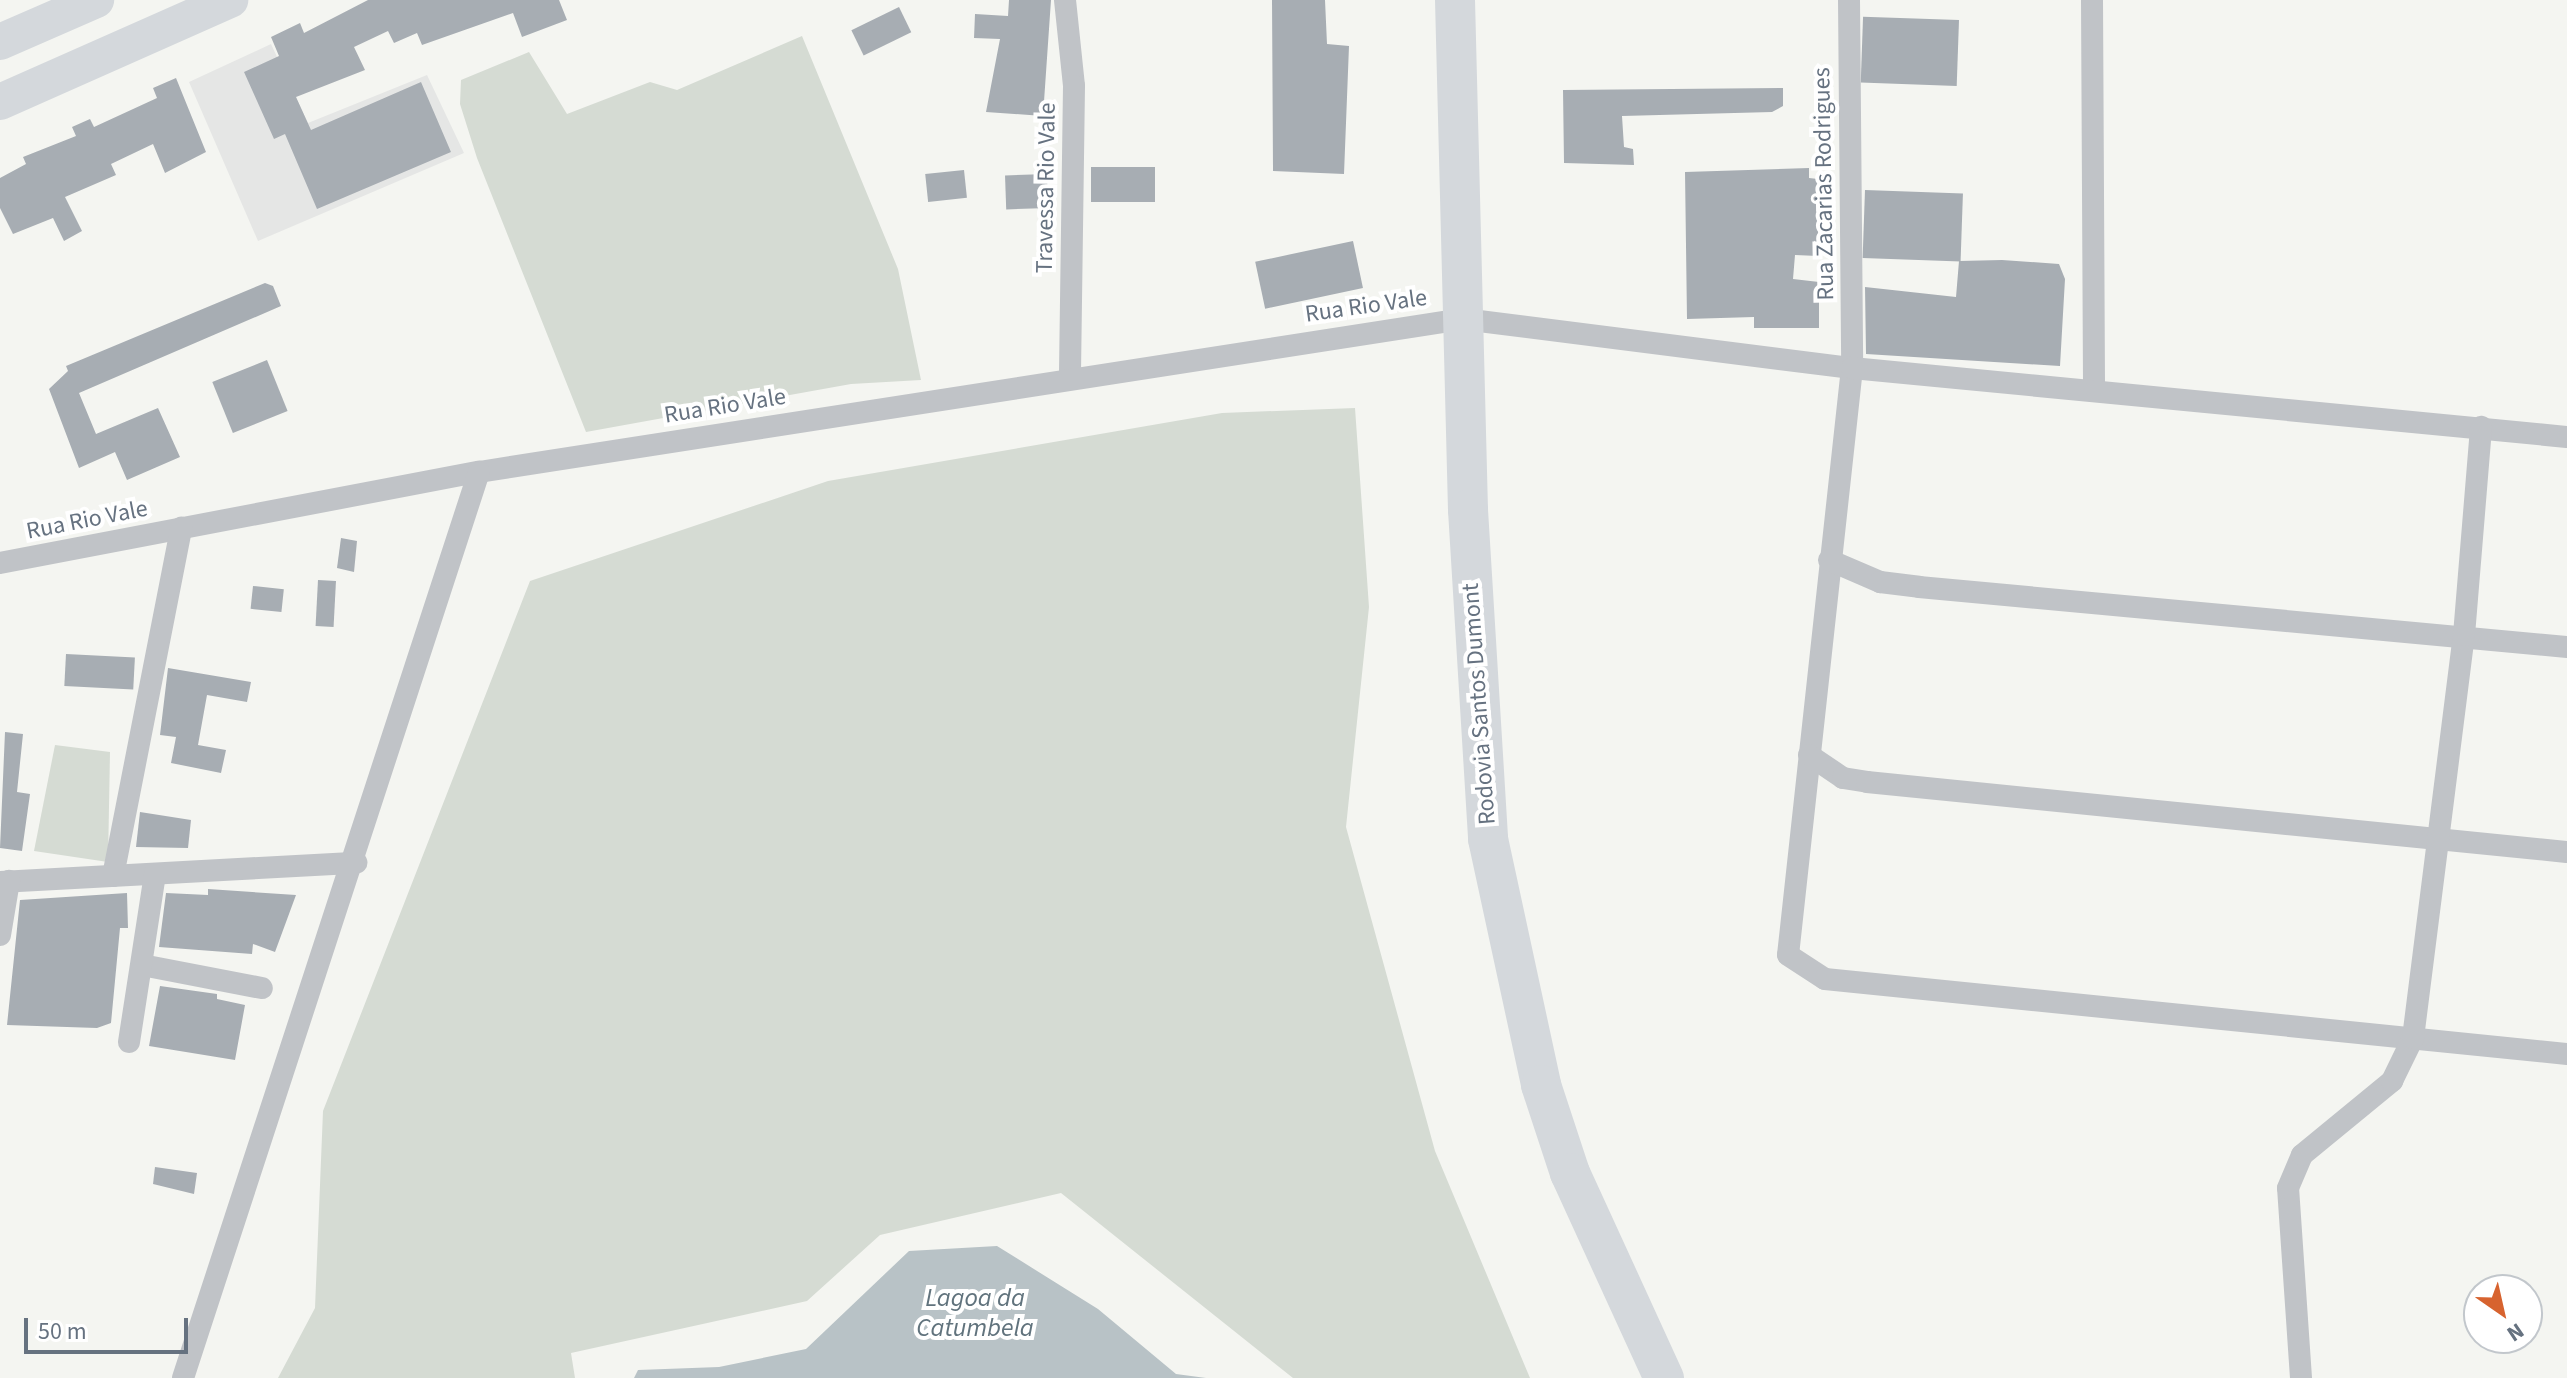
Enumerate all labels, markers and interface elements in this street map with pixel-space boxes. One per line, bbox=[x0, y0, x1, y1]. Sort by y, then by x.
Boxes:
street label: Rua Zacarias Rodrigues bbox=[1808, 67, 1840, 301]
street label: Travessa Rio Vale bbox=[1030, 102, 1062, 274]
street label: Rua Rio Vale bbox=[1303, 283, 1429, 329]
street label: Rua Rio Vale bbox=[662, 382, 788, 430]
street label: Rua Rio Vale bbox=[24, 494, 150, 546]
street label: Rodovia Santos Dumont bbox=[1456, 582, 1502, 826]
north arrow bbox=[2463, 1274, 2543, 1354]
water label: Lagoa da Catumbela bbox=[916, 1282, 1034, 1344]
scale bar bbox=[28, 1302, 192, 1352]
text: 50 m bbox=[38, 1314, 87, 1349]
text: N bbox=[2500, 1315, 2530, 1350]

